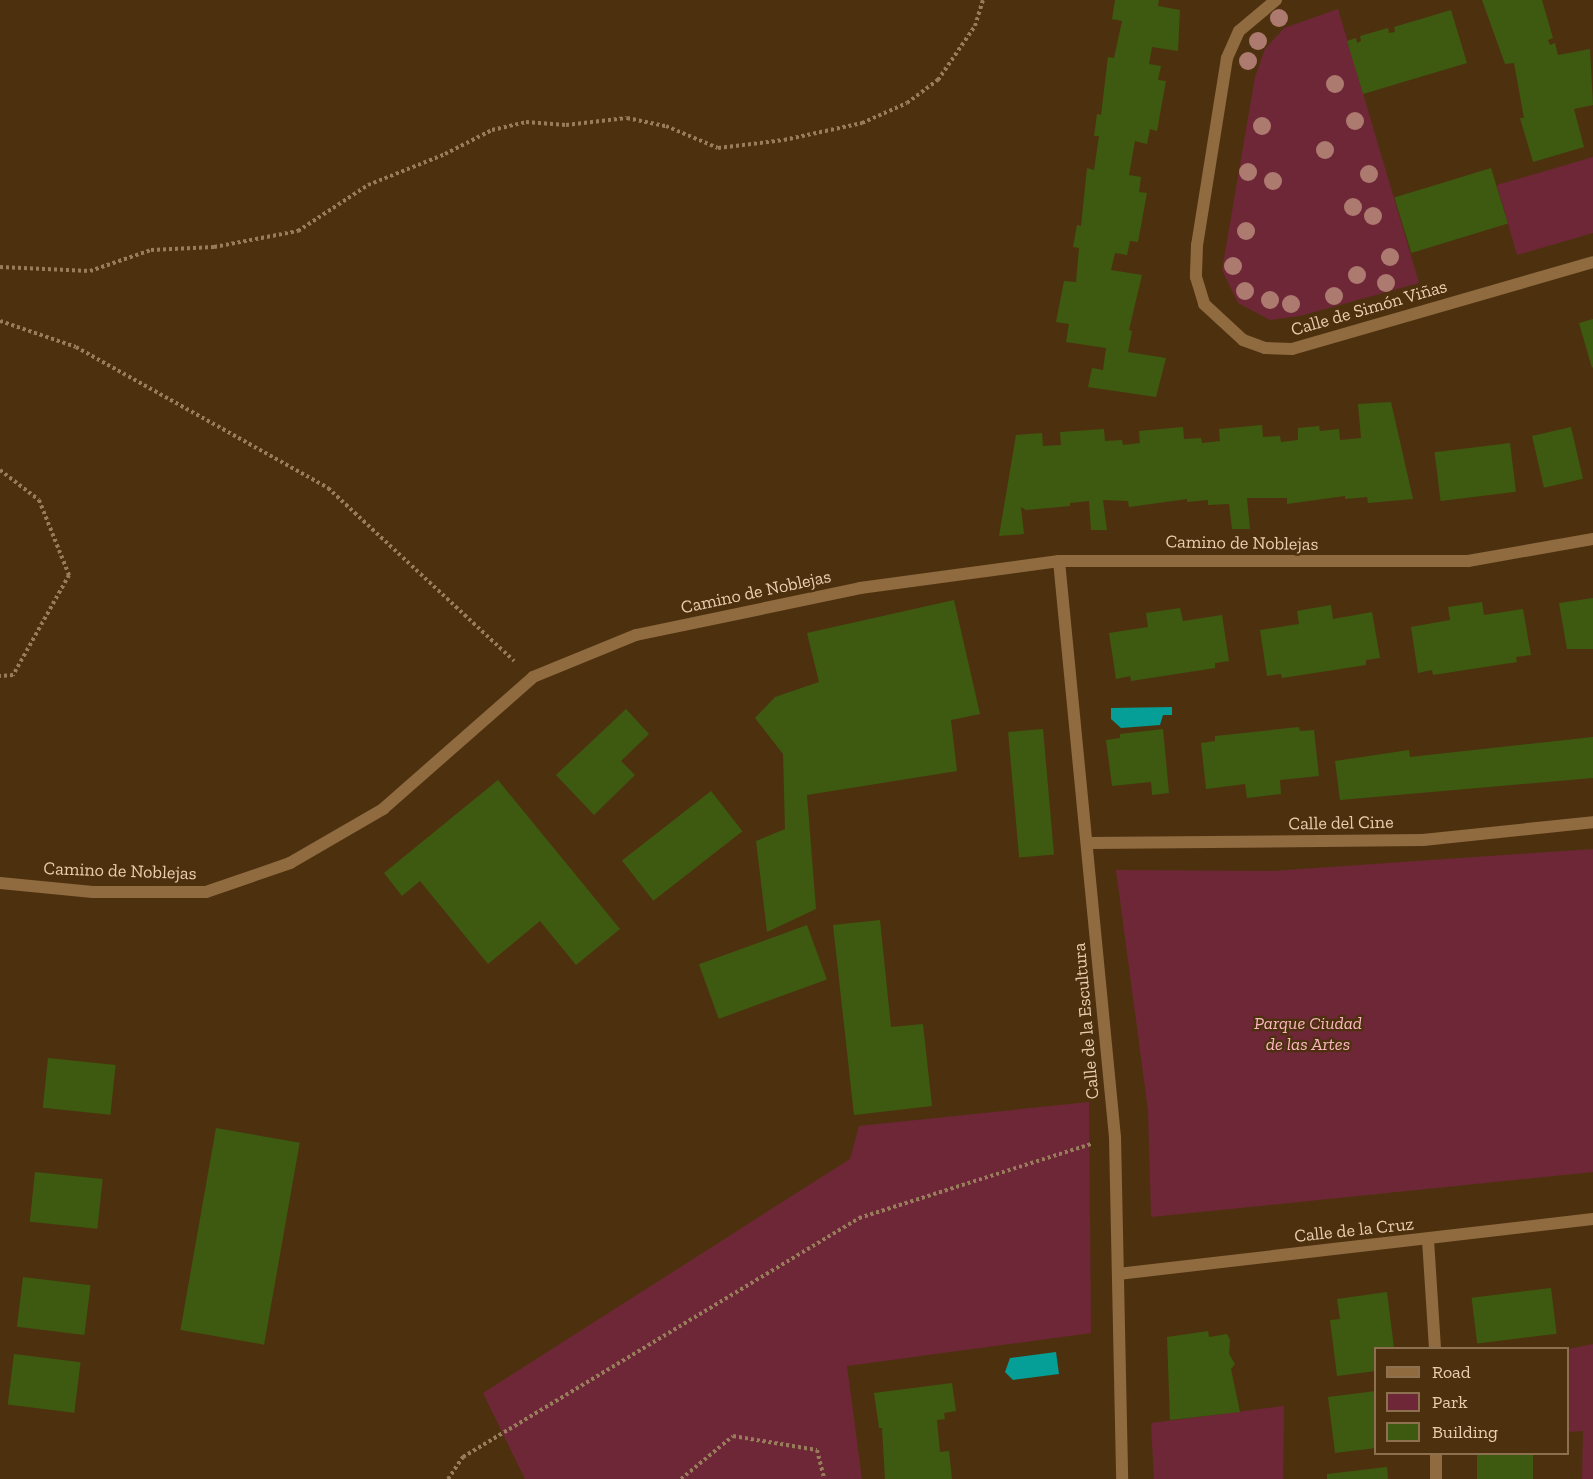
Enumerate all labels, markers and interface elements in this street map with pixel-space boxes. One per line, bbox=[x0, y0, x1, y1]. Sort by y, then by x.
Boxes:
street label: Calle de Simón Viñas bbox=[1288, 275, 1450, 341]
street label: Camino de Noblejas bbox=[1165, 531, 1319, 555]
street label: Camino de Noblejas bbox=[679, 566, 833, 618]
street label: Calle del Cine bbox=[1288, 811, 1394, 835]
street label: Camino de Noblejas bbox=[43, 858, 197, 884]
street label: Calle de la Escultura bbox=[1068, 942, 1104, 1100]
park label: Parque Ciudad de las Artes bbox=[1254, 1013, 1362, 1056]
street label: Calle de la Cruz bbox=[1293, 1213, 1415, 1247]
legend bbox=[1374, 1347, 1569, 1455]
text: Road bbox=[1432, 1361, 1471, 1383]
text: Park bbox=[1432, 1391, 1468, 1413]
text: Building bbox=[1432, 1421, 1498, 1443]

